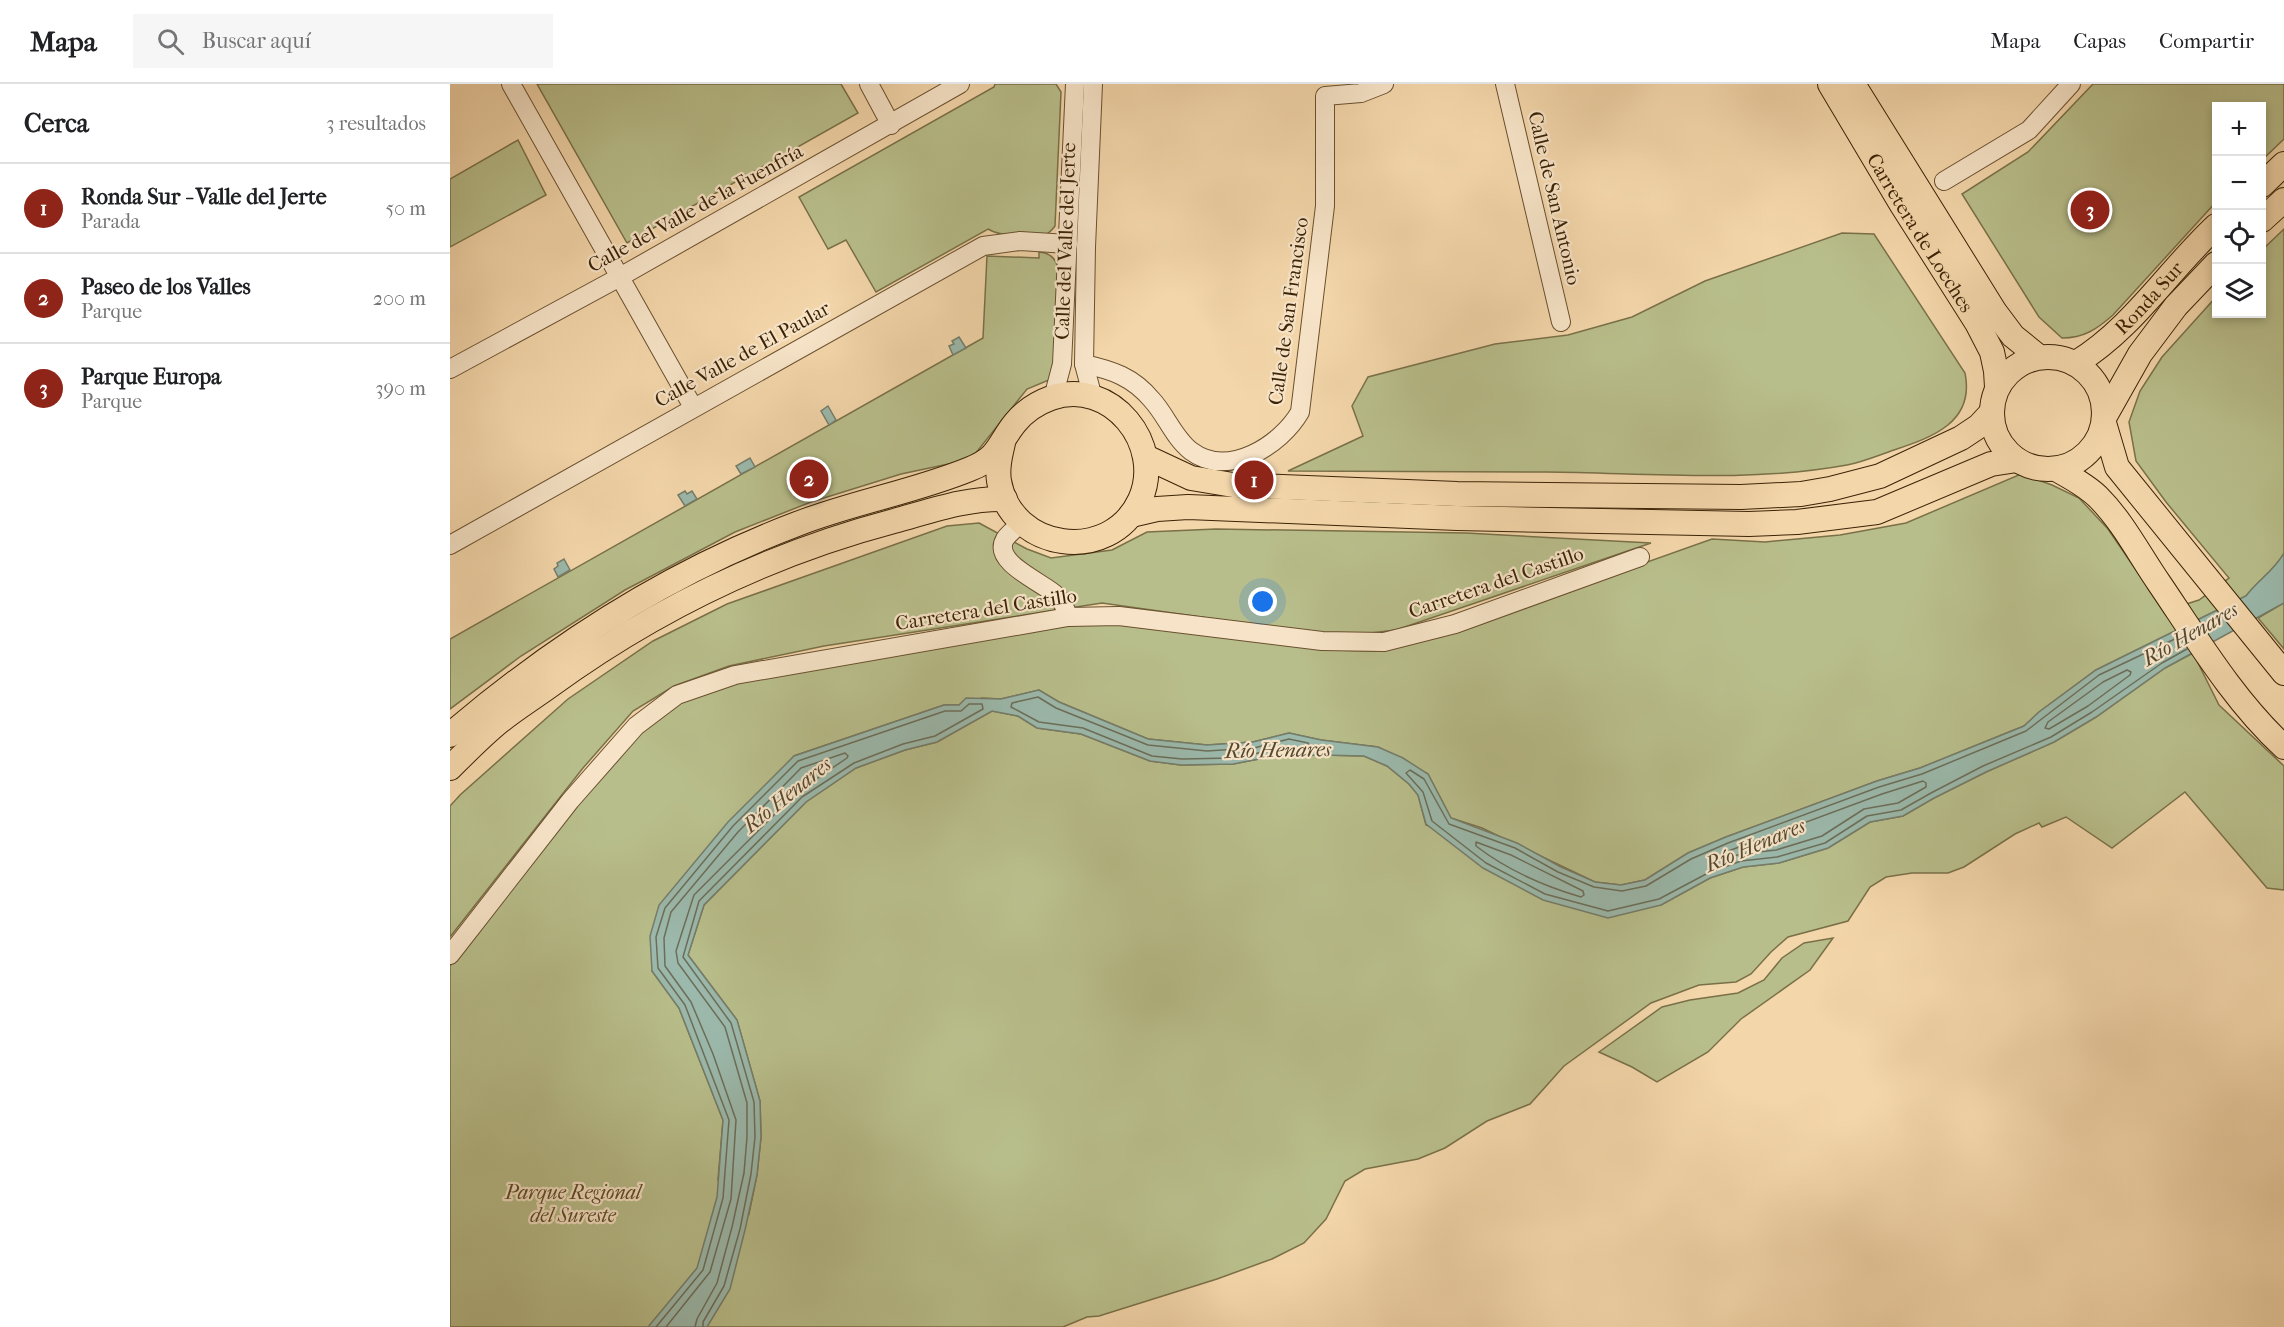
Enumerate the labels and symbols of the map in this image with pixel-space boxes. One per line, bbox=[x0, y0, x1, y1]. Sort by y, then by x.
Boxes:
street label: Calle de San Antonio bbox=[1523, 109, 1586, 287]
street label: Calle del Valle de la Fuenfría bbox=[584, 139, 807, 277]
street label: Calle del Valle del Jerte bbox=[1051, 142, 1080, 340]
street label: Carretera de Loeches bbox=[1862, 149, 1978, 317]
pin: 3 bbox=[2070, 188, 2110, 232]
street label: Calle de San Francisco bbox=[1264, 216, 1313, 406]
street label: Ronda Sur bbox=[2110, 257, 2188, 339]
street label: Calle Valle de El Paular bbox=[651, 296, 834, 412]
pin: 2 bbox=[790, 456, 828, 502]
pin: 1 bbox=[1234, 458, 1274, 502]
street label: Carretera del Castillo bbox=[1406, 542, 1587, 623]
street label: Carretera del Castillo bbox=[894, 584, 1078, 635]
your location bbox=[1248, 587, 1277, 616]
water label: Río Henares bbox=[2136, 597, 2242, 672]
water label: Río Henares bbox=[1223, 737, 1332, 763]
water label: Río Henares bbox=[737, 752, 836, 839]
water label: Río Henares bbox=[1700, 813, 1809, 878]
park label: Parque Regional del Sureste bbox=[504, 1181, 643, 1227]

